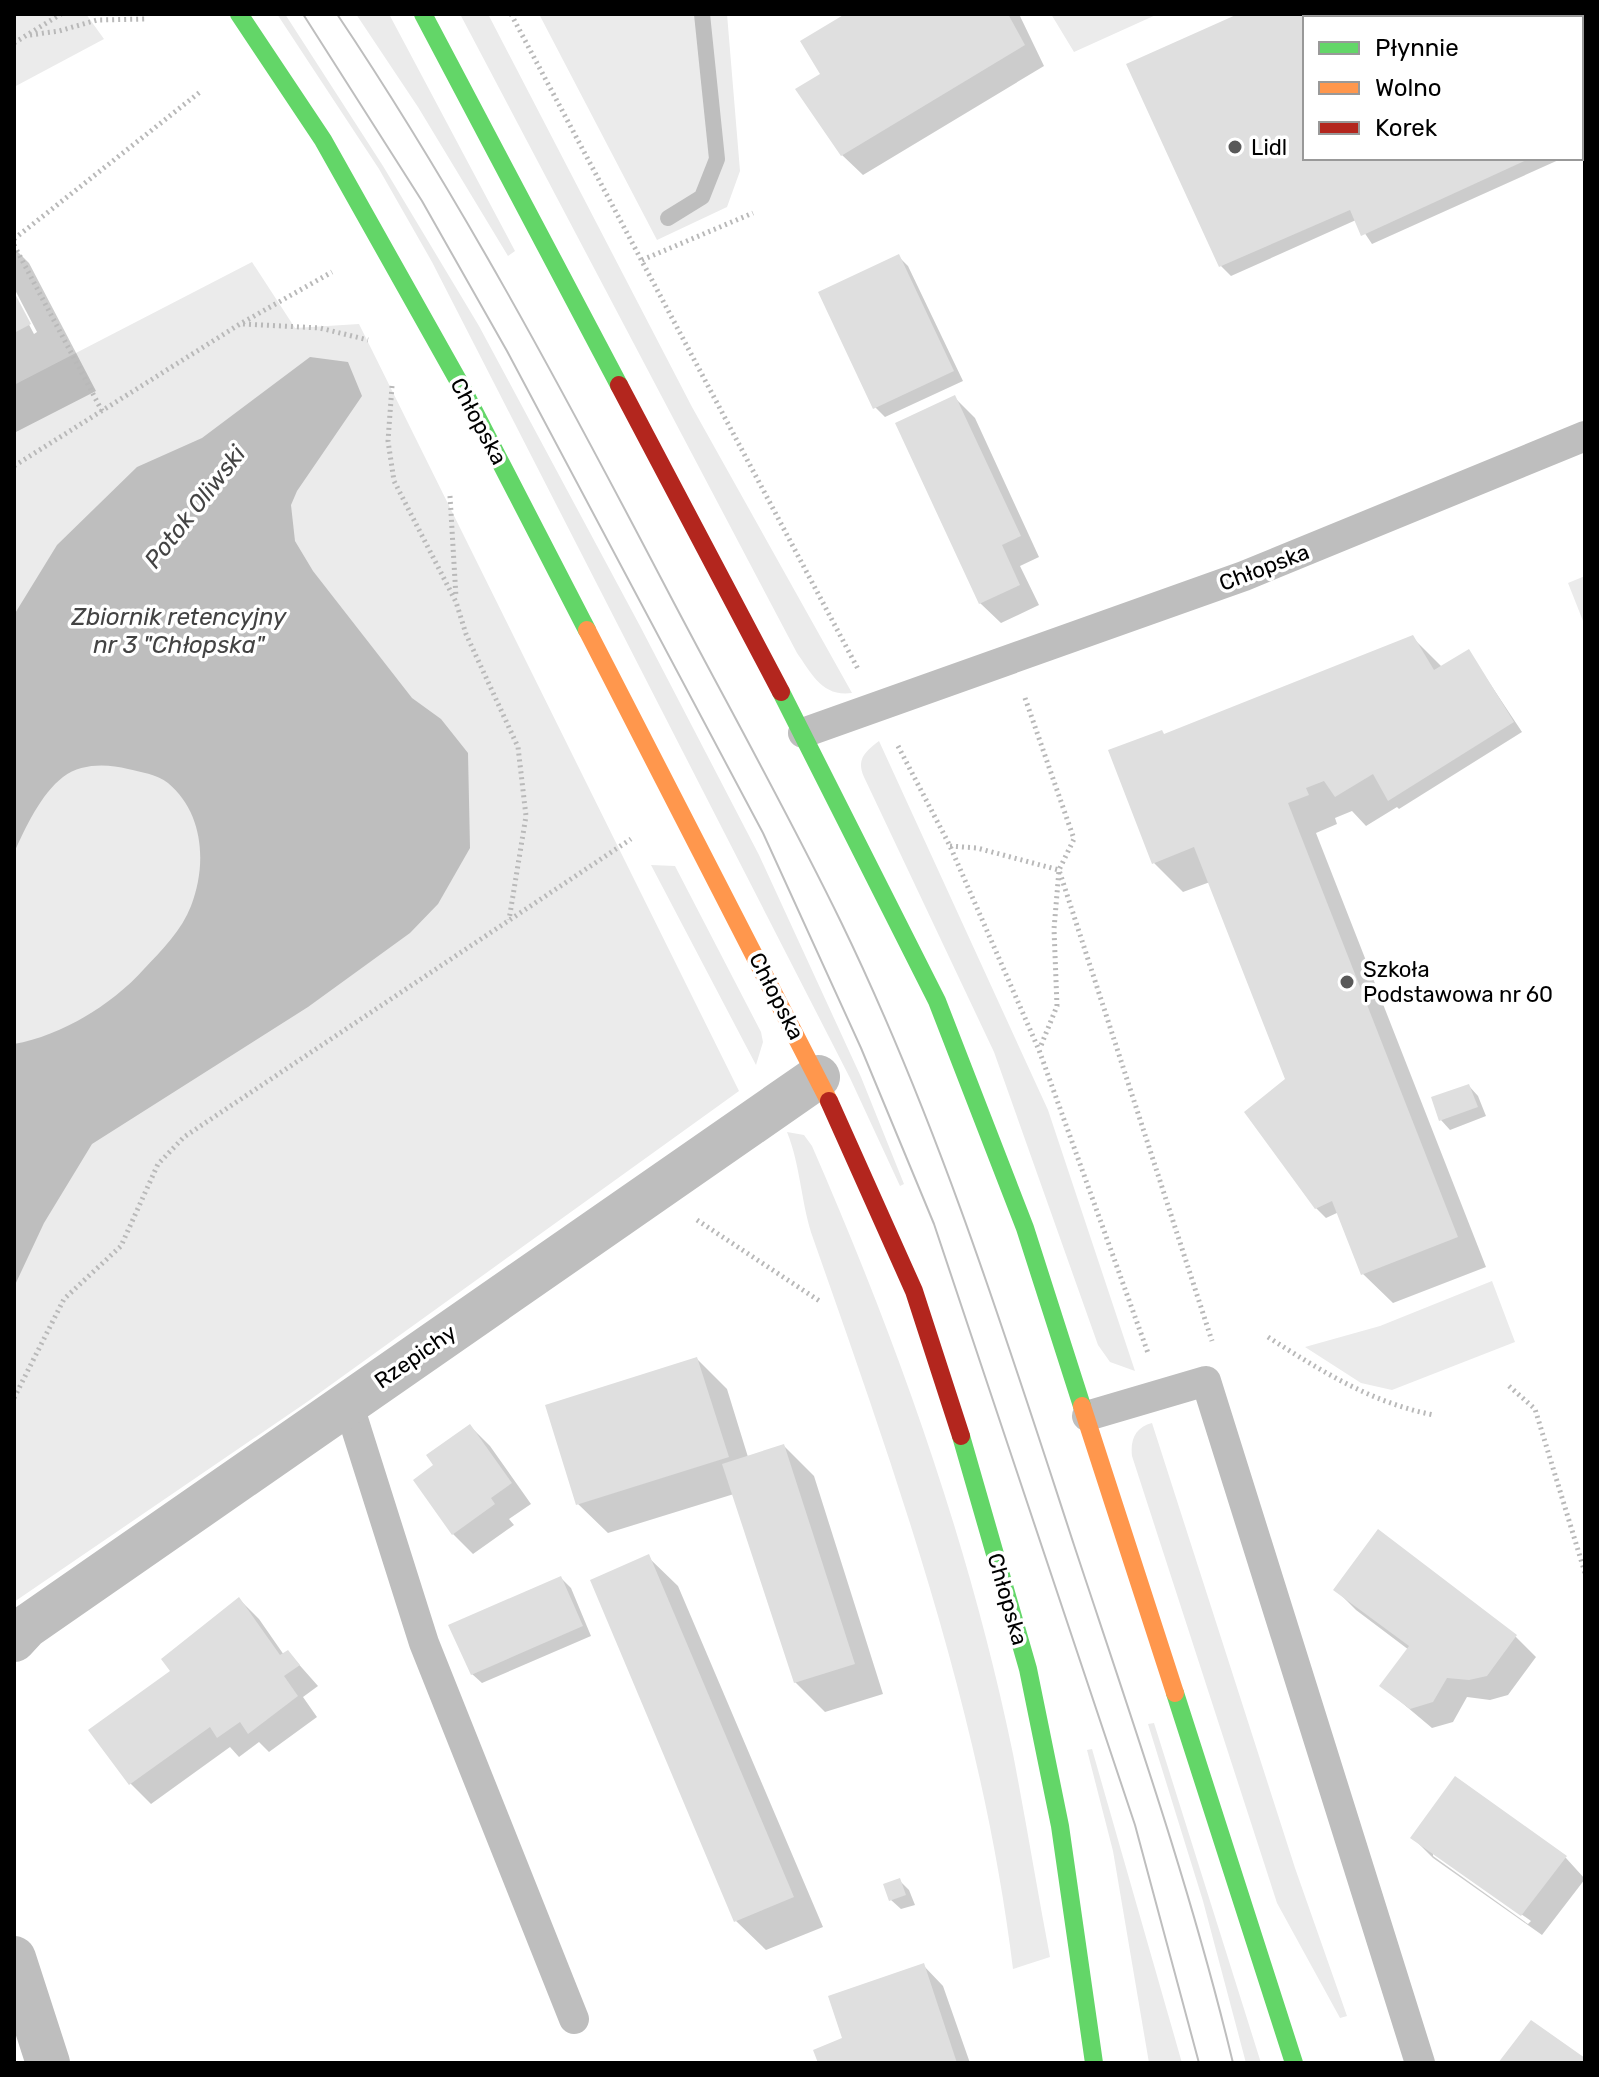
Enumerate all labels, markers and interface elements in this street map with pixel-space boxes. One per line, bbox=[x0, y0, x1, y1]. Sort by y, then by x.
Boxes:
legend bbox=[1303, 16, 1583, 160]
text: Płynnie bbox=[1375, 34, 1459, 62]
text: Wolno bbox=[1375, 74, 1442, 102]
text: Korek bbox=[1375, 114, 1438, 142]
place label: Lidl bbox=[1251, 134, 1287, 161]
marker: Lidl bbox=[1226, 138, 1244, 156]
street label: Chłopska bbox=[444, 373, 513, 469]
water label: Potok Oliwski bbox=[139, 439, 252, 574]
street label: Chłopska bbox=[1215, 538, 1313, 597]
water label: Zbiornik retencyjny nr 3 "Chłopska" bbox=[71, 603, 287, 659]
street label: Chłopska bbox=[743, 948, 810, 1044]
place label: Szkoła Podstawowa nr 60 bbox=[1363, 956, 1553, 1008]
marker: Szkoła Podstawowa nr 60 bbox=[1338, 973, 1356, 991]
street label: Rzepichy bbox=[369, 1319, 461, 1394]
street label: Chłopska bbox=[982, 1550, 1034, 1648]

